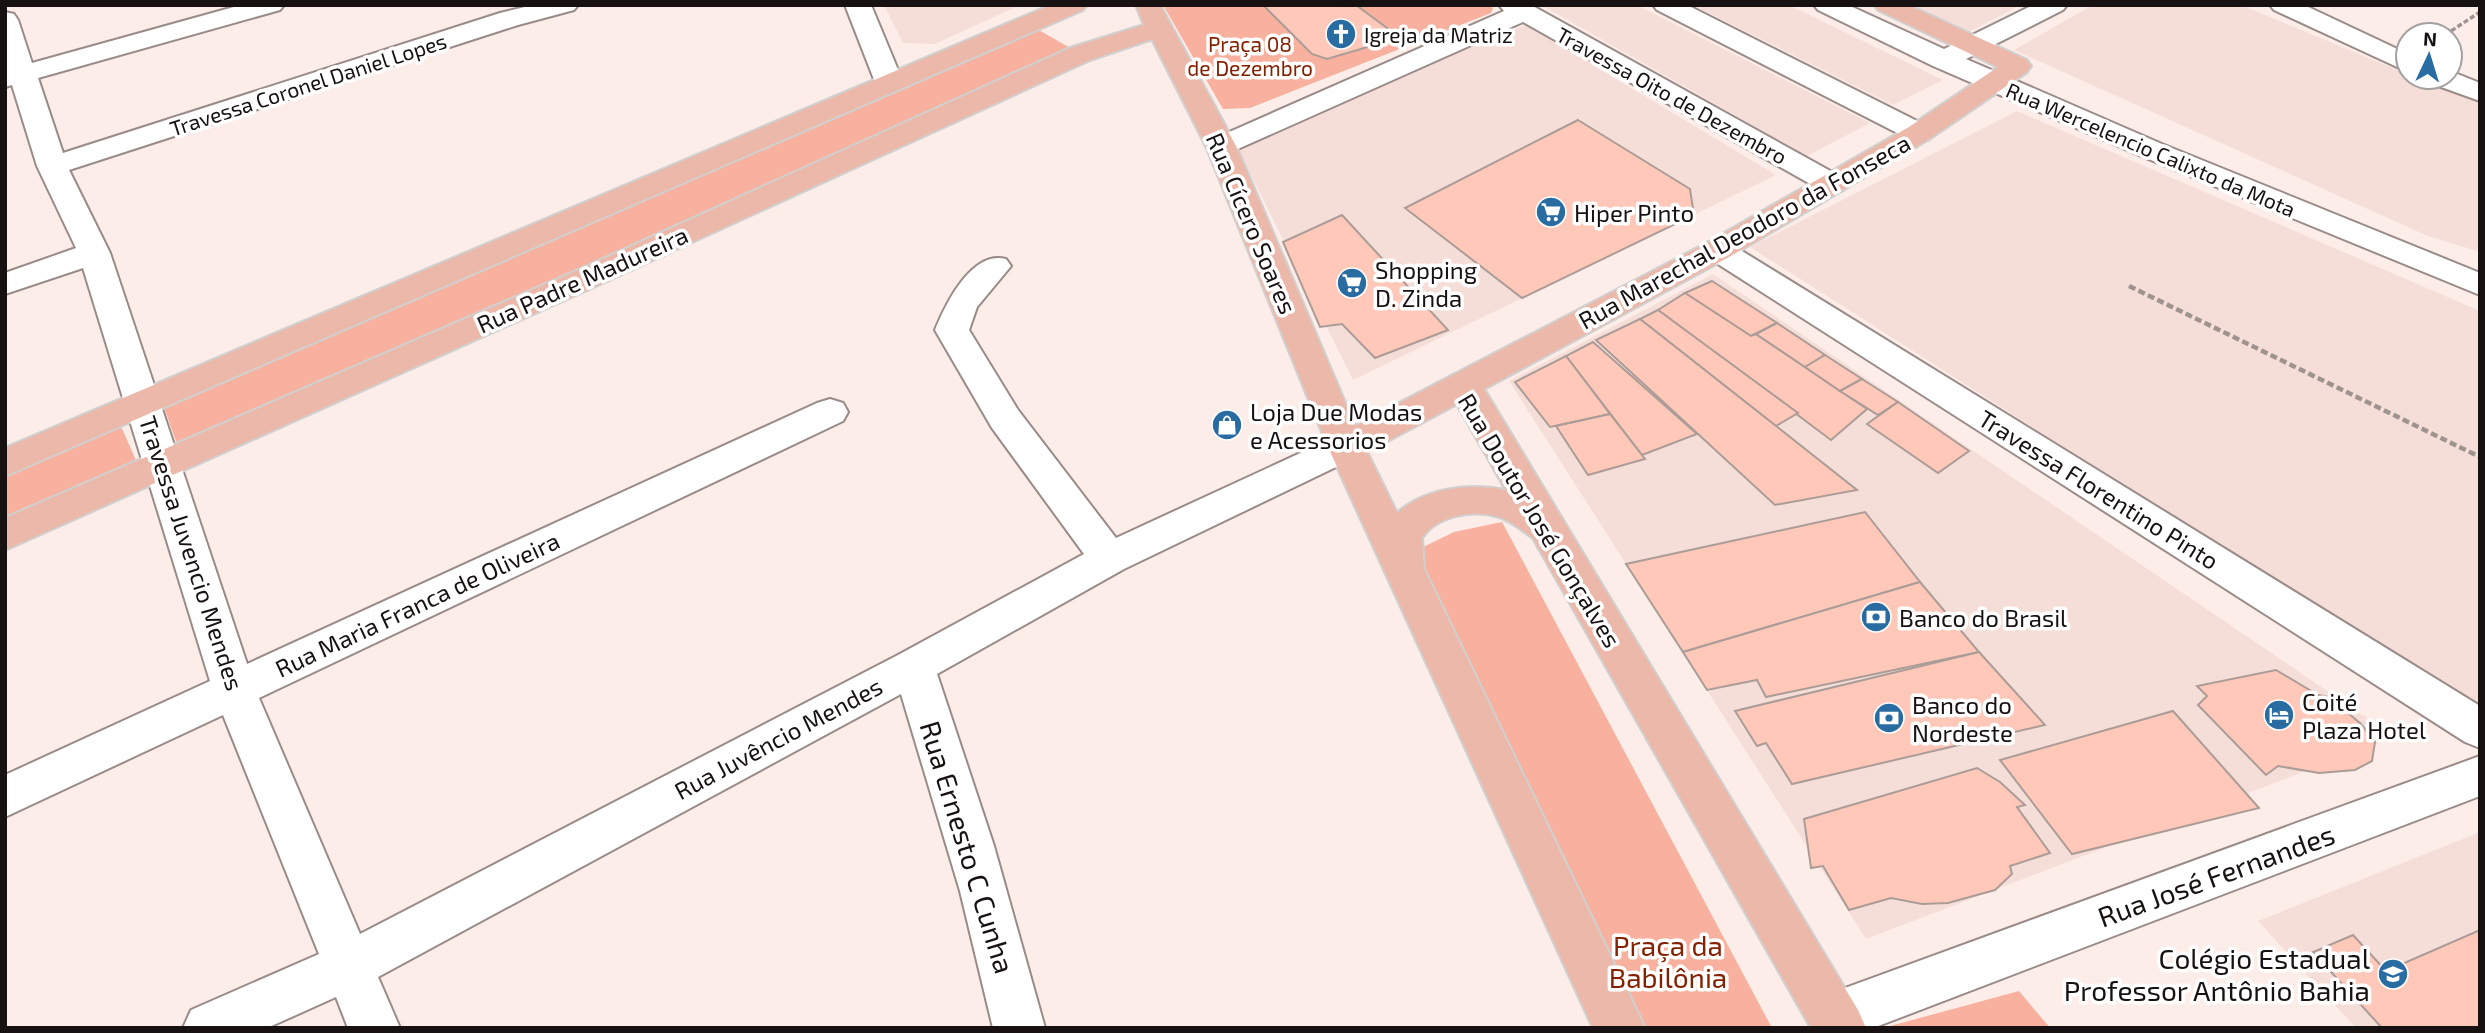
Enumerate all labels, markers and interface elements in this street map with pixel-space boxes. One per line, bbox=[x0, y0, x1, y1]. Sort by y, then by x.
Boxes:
church icon: Igreja da Matriz bbox=[1324, 17, 1358, 51]
street label: Travessa Oito de Dezembro bbox=[1552, 21, 1792, 169]
north arrow bbox=[2394, 21, 2464, 91]
place label: Igreja da Matriz bbox=[1364, 22, 1513, 48]
street label: Travessa Coronel Daniel Lopes bbox=[167, 27, 449, 141]
text: N bbox=[2423, 27, 2438, 50]
park label: Praça 08 de Dezembro bbox=[1187, 31, 1313, 80]
street label: Rua Wercelencio Calixto da Mota bbox=[2003, 77, 2299, 221]
street label: Rua Marechal Deodoro da Fonseca bbox=[1573, 127, 1915, 335]
street label: Rua Cícero Soares bbox=[1201, 128, 1303, 318]
supermarket icon: Hiper Pinto bbox=[1534, 195, 1568, 229]
place label: Hiper Pinto bbox=[1574, 198, 1694, 227]
street label: Rua Padre Madureira bbox=[472, 219, 692, 339]
place label: Shopping D. Zinda bbox=[1375, 255, 1477, 312]
supermarket icon: Shopping D. Zinda bbox=[1335, 266, 1369, 300]
street label: Rua Doutor José Gonçalves bbox=[1452, 388, 1627, 653]
place label: Loja Due Modas e Acessorios bbox=[1250, 397, 1422, 454]
street label: Travessa Florentino Pinto bbox=[1974, 403, 2224, 575]
shop icon: Loja Due Modas e Acessorios bbox=[1210, 408, 1244, 442]
street label: Travessa Juvencio Mendes bbox=[134, 412, 250, 694]
street label: Rua Maria Franca de Oliveira bbox=[270, 525, 564, 683]
bank icon: Banco do Brasil bbox=[1859, 600, 1893, 634]
place label: Banco do Brasil bbox=[1899, 603, 2067, 632]
street label: Rua Juvêncio Mendes bbox=[669, 671, 887, 805]
place label: Coité Plaza Hotel bbox=[2302, 687, 2426, 744]
place label: Banco do Nordeste bbox=[1912, 690, 2013, 747]
hotel icon: Coité Plaza Hotel bbox=[2262, 698, 2296, 732]
bank icon: Banco do Nordeste bbox=[1872, 701, 1906, 735]
street label: Rua Ernesto C Cunha bbox=[913, 717, 1023, 977]
street label: Rua José Fernandes bbox=[2093, 816, 2339, 934]
park label: Praça da Babilônia bbox=[1609, 928, 1727, 994]
place label: Colégio Estadual Professor Antônio Bahia bbox=[2064, 941, 2371, 1007]
school or university icon: Colégio Estadual Professor Antônio Bahia bbox=[2376, 957, 2410, 991]

